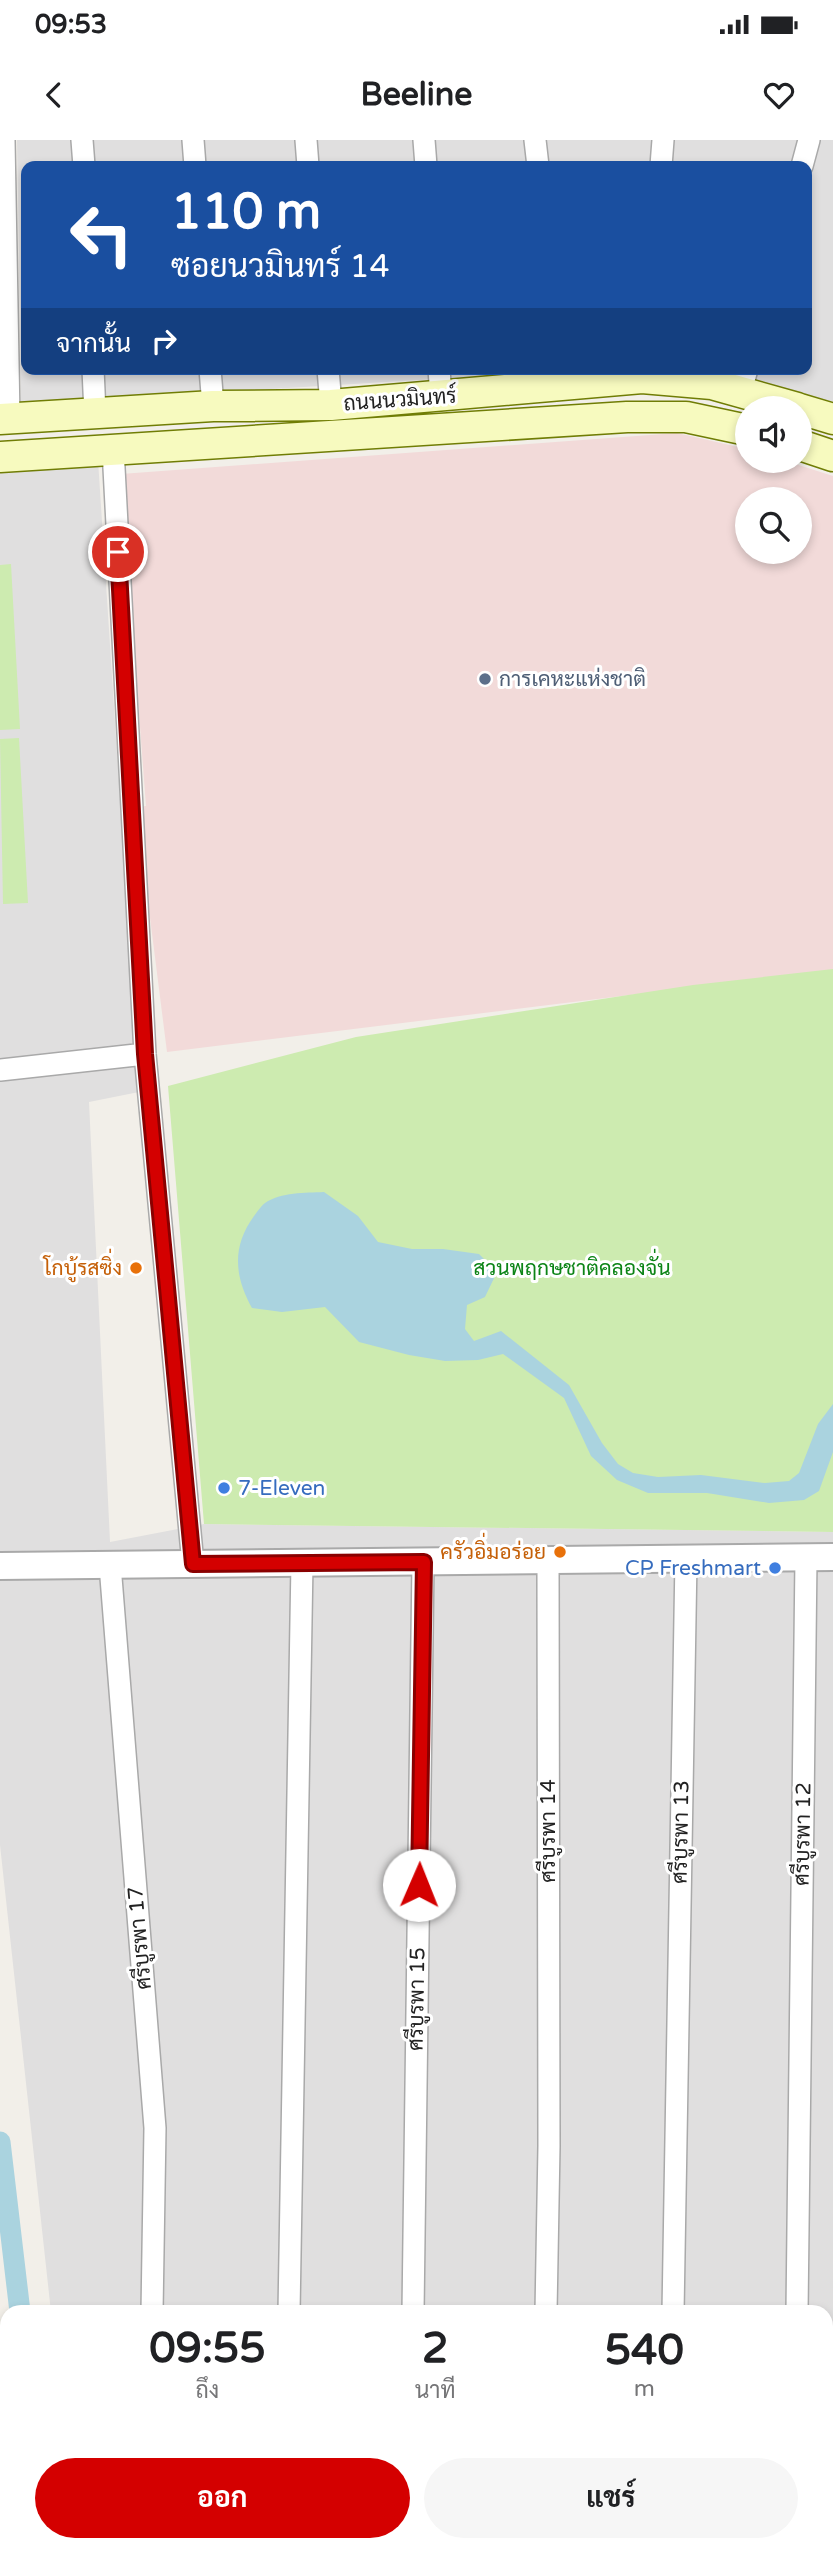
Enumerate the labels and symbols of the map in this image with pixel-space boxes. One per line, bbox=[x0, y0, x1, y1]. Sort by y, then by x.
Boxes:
street label: ถนนนวมินทร์ bbox=[342, 382, 457, 416]
pin bbox=[88, 522, 148, 582]
place label: การเคหะแห่งชาติ bbox=[499, 667, 646, 692]
marker: การเคหะแห่งชาติ bbox=[477, 671, 493, 687]
place label: โกบู้รสซิ่ง bbox=[43, 1248, 122, 1283]
park label: สวนพฤกษชาติคลองจั่น bbox=[473, 1248, 671, 1281]
marker: โกบู้รสซิ่ง bbox=[128, 1260, 144, 1276]
place label: 7-Eleven bbox=[238, 1476, 325, 1501]
marker: 7-Eleven bbox=[216, 1480, 232, 1496]
place label: ครัวอิ่มอร่อย bbox=[440, 1532, 546, 1565]
marker: ครัวอิ่มอร่อย bbox=[552, 1544, 568, 1560]
place label: CP Freshmart bbox=[625, 1556, 761, 1581]
marker: CP Freshmart bbox=[767, 1560, 783, 1576]
street label: ศรีบูรพา 14 bbox=[535, 1779, 563, 1883]
street label: ศรีบูรพา 13 bbox=[667, 1780, 696, 1884]
street label: ศรีบูรพา 12 bbox=[789, 1782, 818, 1886]
position arrow bbox=[382, 1848, 456, 1922]
street label: ศรีบูรพา 17 bbox=[122, 1885, 159, 1991]
street label: ศรีบูรพา 15 bbox=[403, 1947, 432, 2051]

